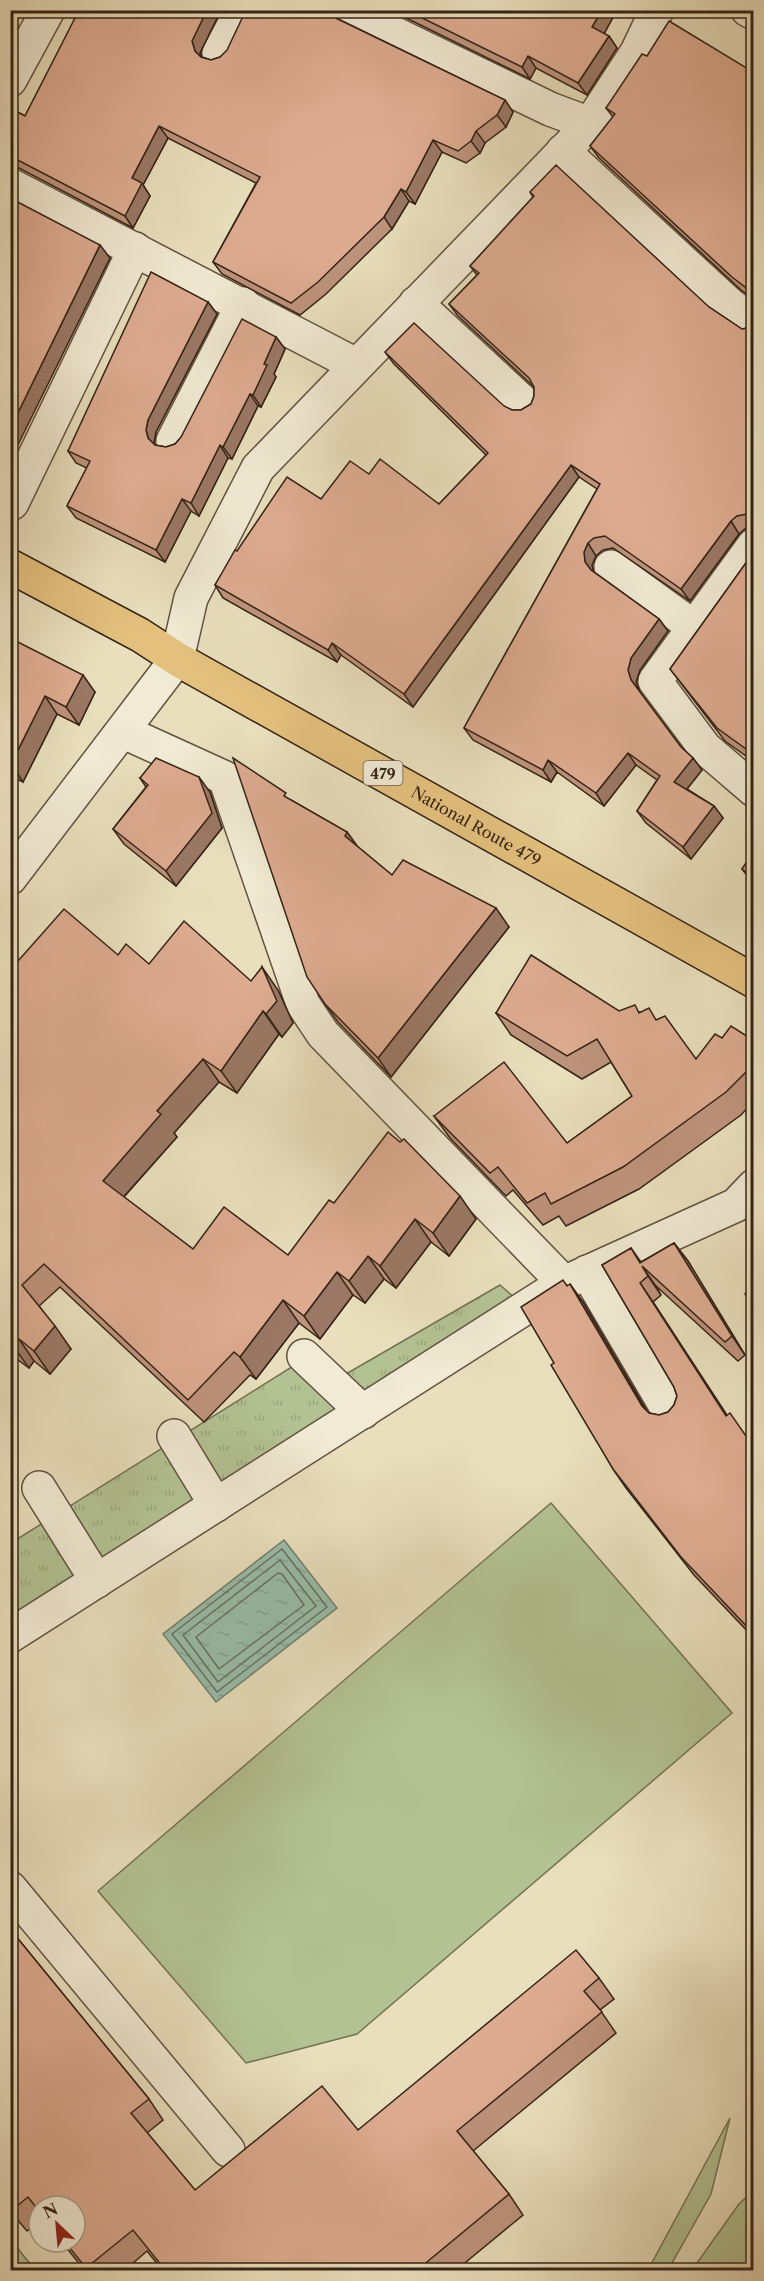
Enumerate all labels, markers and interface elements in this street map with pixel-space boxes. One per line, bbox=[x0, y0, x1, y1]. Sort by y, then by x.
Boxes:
road number: 479 bbox=[364, 761, 403, 785]
street label: National Route 479 bbox=[408, 782, 545, 870]
north arrow bbox=[27, 2194, 87, 2254]
text: N bbox=[40, 2198, 61, 2223]

